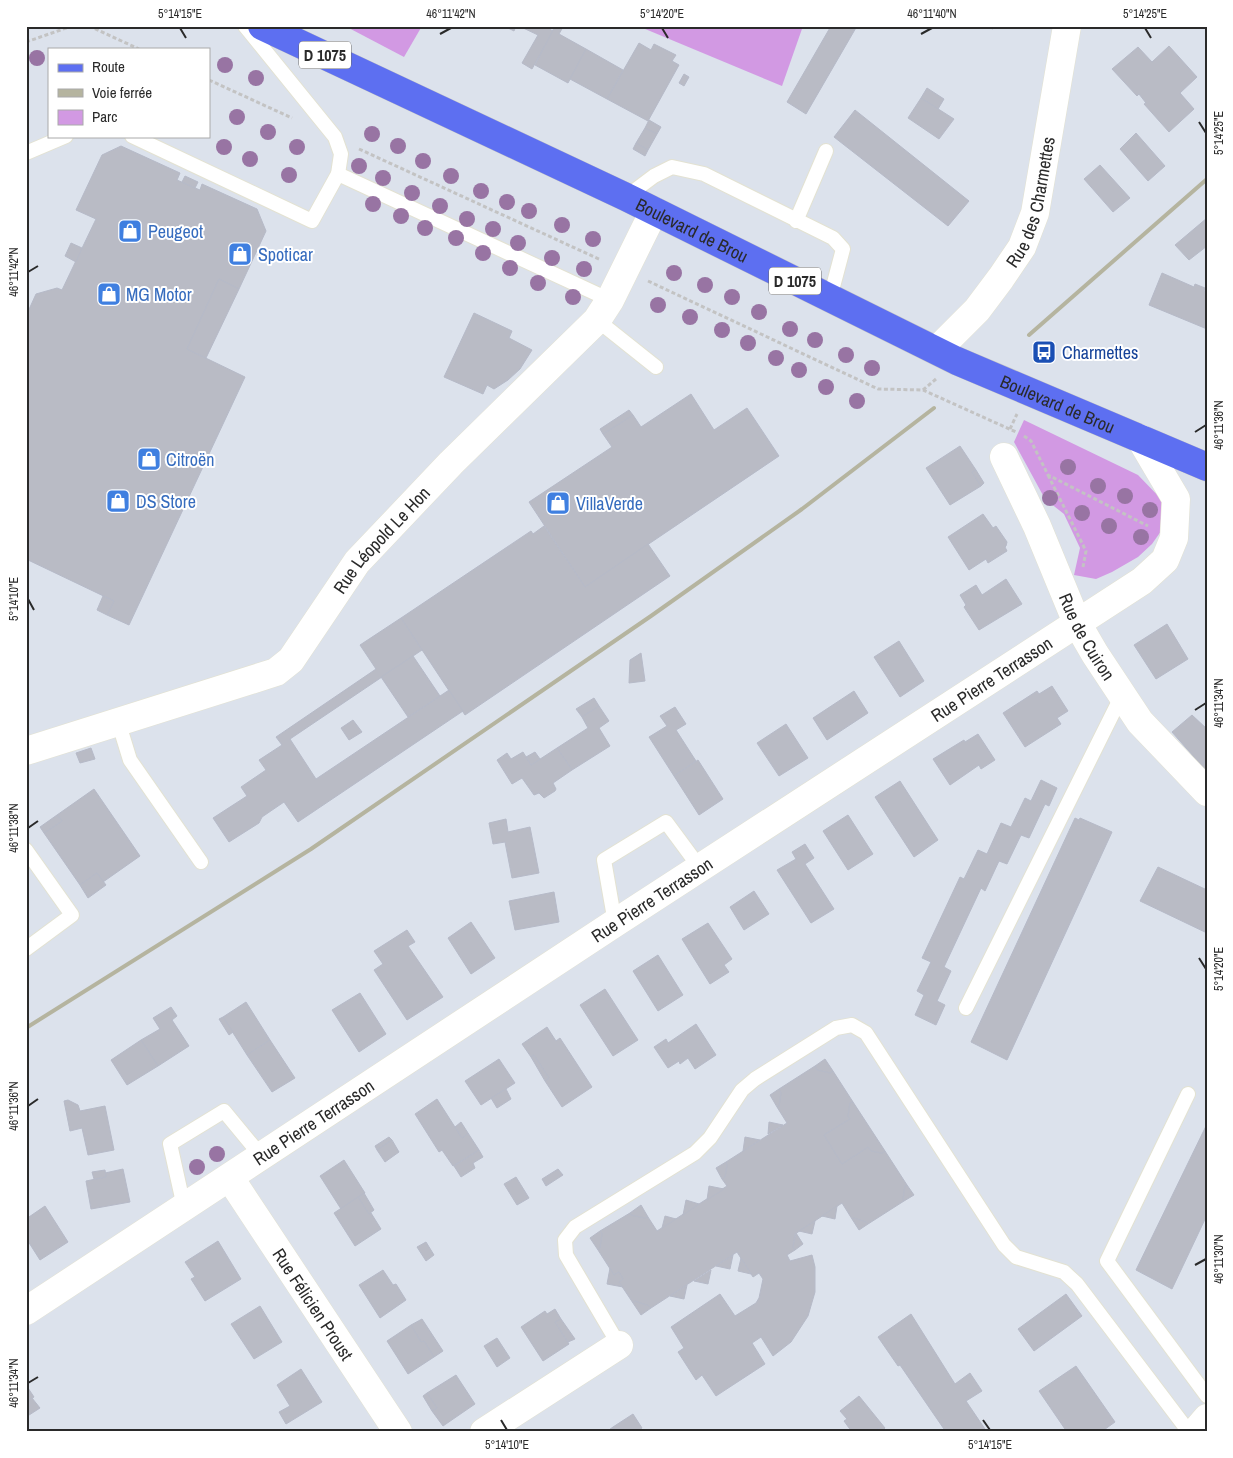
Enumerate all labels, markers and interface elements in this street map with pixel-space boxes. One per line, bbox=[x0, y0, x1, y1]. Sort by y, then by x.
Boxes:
text: 5°14'15"E bbox=[158, 6, 202, 22]
text: 46°11'42"N bbox=[426, 6, 476, 22]
text: 5°14'20"E bbox=[640, 6, 684, 22]
text: 46°11'40"N bbox=[907, 6, 957, 22]
text: 5°14'25"E bbox=[1123, 6, 1167, 22]
road number: D 1075 bbox=[299, 42, 351, 68]
legend bbox=[48, 48, 210, 138]
text: Route bbox=[92, 56, 125, 77]
text: Voie ferrée bbox=[92, 82, 152, 103]
text: Parc bbox=[92, 106, 117, 127]
text: 5°14'25"E bbox=[1211, 111, 1227, 155]
street label: Rue des Charmettes bbox=[999, 135, 1060, 272]
street label: Boulevard de Brou bbox=[632, 191, 753, 268]
shop icon: Peugeot bbox=[117, 218, 143, 244]
place label: Peugeot bbox=[148, 219, 203, 244]
shop icon: Spoticar bbox=[227, 241, 253, 267]
place label: Spoticar bbox=[258, 242, 313, 267]
text: 46°11'42"N bbox=[6, 247, 22, 297]
road number: D 1075 bbox=[769, 268, 821, 294]
shop icon: MG Motor bbox=[96, 281, 122, 307]
place label: MG Motor bbox=[126, 282, 192, 307]
bus stop icon: Charmettes bbox=[1031, 339, 1057, 365]
place label: Charmettes bbox=[1062, 340, 1138, 365]
street label: Boulevard de Brou bbox=[997, 368, 1119, 439]
text: 46°11'36"N bbox=[1211, 400, 1227, 450]
shop icon: Citroën bbox=[136, 446, 162, 472]
place label: Citroën bbox=[166, 447, 214, 472]
street label: Rue Léopold Le Hon bbox=[327, 481, 435, 598]
shop icon: DS Store bbox=[105, 488, 131, 514]
place label: DS Store bbox=[136, 489, 196, 514]
shop icon: VillaVerde bbox=[545, 490, 571, 516]
place label: VillaVerde bbox=[576, 491, 643, 516]
text: 5°14'10"E bbox=[6, 577, 22, 621]
street label: Rue de Cuiron bbox=[1053, 589, 1121, 685]
street label: Rue Pierre Terrasson bbox=[926, 630, 1057, 727]
text: 46°11'34"N bbox=[1211, 678, 1227, 728]
text: 46°11'38"N bbox=[6, 803, 22, 853]
street label: Rue Pierre Terrasson bbox=[586, 851, 717, 948]
text: 5°14'20"E bbox=[1211, 947, 1227, 991]
street label: Rue Pierre Terrasson bbox=[248, 1073, 379, 1171]
text: 46°11'36"N bbox=[6, 1081, 22, 1131]
text: 46°11'30"N bbox=[1211, 1234, 1227, 1284]
street label: Rue Félicien Proust bbox=[267, 1243, 360, 1365]
text: 46°11'34"N bbox=[6, 1358, 22, 1408]
text: 5°14'10"E bbox=[485, 1437, 529, 1453]
text: 5°14'15"E bbox=[968, 1437, 1012, 1453]

